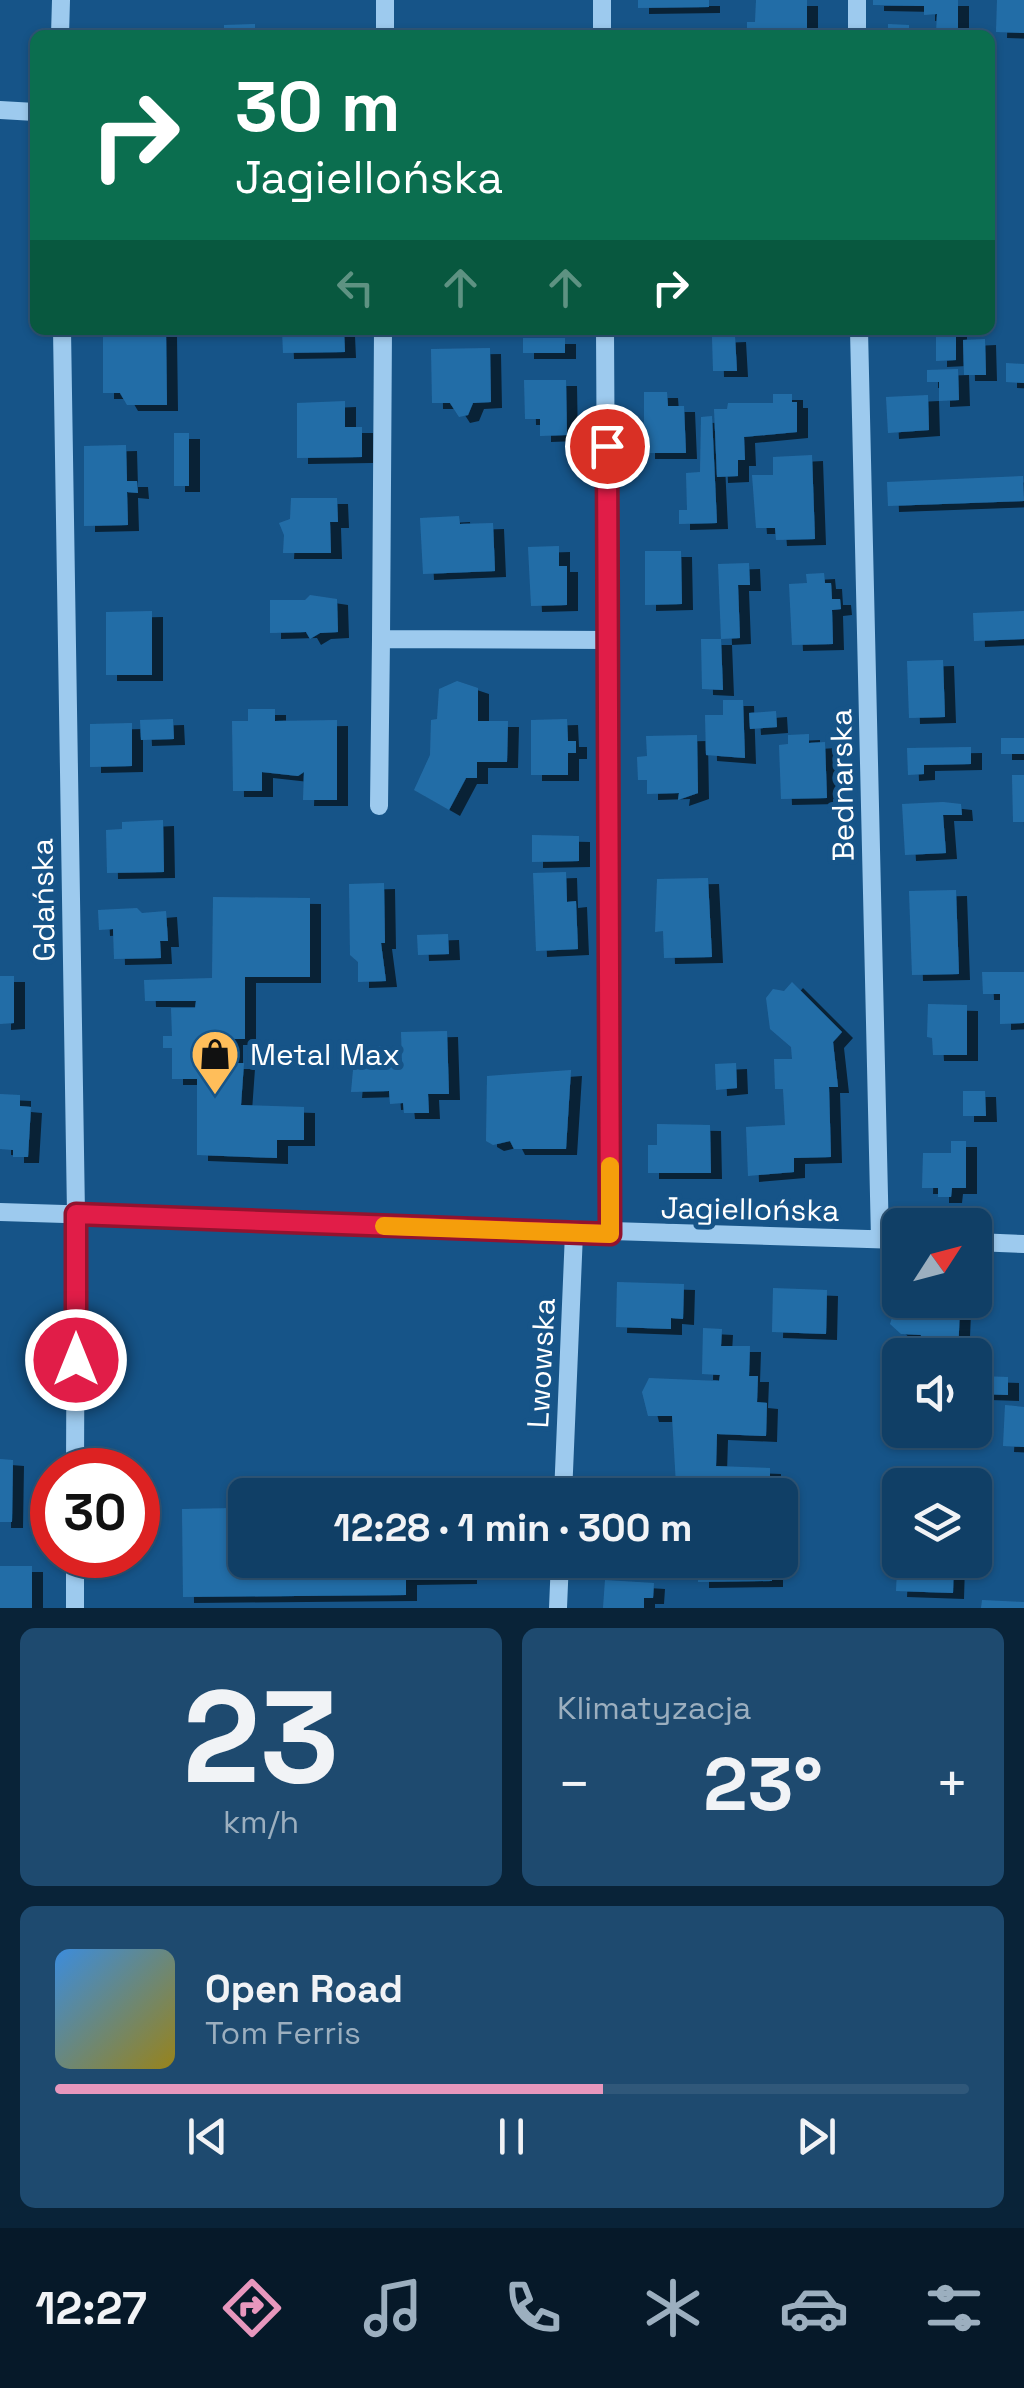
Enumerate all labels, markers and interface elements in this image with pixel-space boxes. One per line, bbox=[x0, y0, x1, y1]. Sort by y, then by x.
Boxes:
text: 30 m bbox=[235, 62, 400, 151]
icon: right bbox=[70, 70, 200, 200]
text: Jagiellońska bbox=[235, 149, 503, 206]
icon: left bbox=[328, 260, 383, 315]
icon: ahead bbox=[433, 260, 488, 315]
icon: ahead bbox=[538, 260, 593, 315]
icon: right bbox=[643, 260, 698, 315]
pin bbox=[565, 404, 650, 489]
icon: arrive bbox=[580, 419, 635, 474]
street label: Bednarska bbox=[821, 708, 863, 862]
street label: Gdańska bbox=[22, 838, 64, 962]
shop icon: Metal Max bbox=[189, 1028, 241, 1096]
place label: Metal Max bbox=[250, 1035, 400, 1074]
street label: Jagiellońska bbox=[660, 1188, 840, 1230]
north arrow bbox=[882, 1208, 992, 1318]
map controls bbox=[882, 1208, 992, 1578]
street label: Lwowska bbox=[518, 1297, 564, 1429]
position arrow bbox=[24, 1308, 128, 1412]
button: sound bbox=[882, 1338, 992, 1448]
speed limit sign: 30 bbox=[30, 1448, 160, 1578]
button: layers bbox=[882, 1468, 992, 1578]
text: 12:28 · 1 min · 300 m bbox=[334, 1504, 692, 1552]
text: 23 bbox=[183, 1654, 339, 1820]
text: Klimatyzacja bbox=[557, 1688, 751, 1728]
text: 23° bbox=[703, 1736, 823, 1832]
text: − bbox=[557, 1749, 591, 1819]
text: + bbox=[935, 1749, 969, 1819]
text: km/h bbox=[223, 1802, 299, 1842]
text: Open Road bbox=[205, 1965, 403, 2013]
text: Tom Ferris bbox=[205, 2013, 361, 2053]
icon: previous bbox=[180, 2109, 235, 2164]
icon: pause bbox=[484, 2109, 539, 2164]
icon: next bbox=[789, 2109, 844, 2164]
icon: directions bbox=[217, 2273, 287, 2343]
icon: music bbox=[358, 2273, 428, 2343]
icon: phone bbox=[498, 2273, 568, 2343]
icon: climate bbox=[638, 2273, 708, 2343]
icon: car bbox=[779, 2273, 849, 2343]
icon: filters bbox=[919, 2273, 989, 2343]
text: 12:27 bbox=[35, 2280, 147, 2337]

